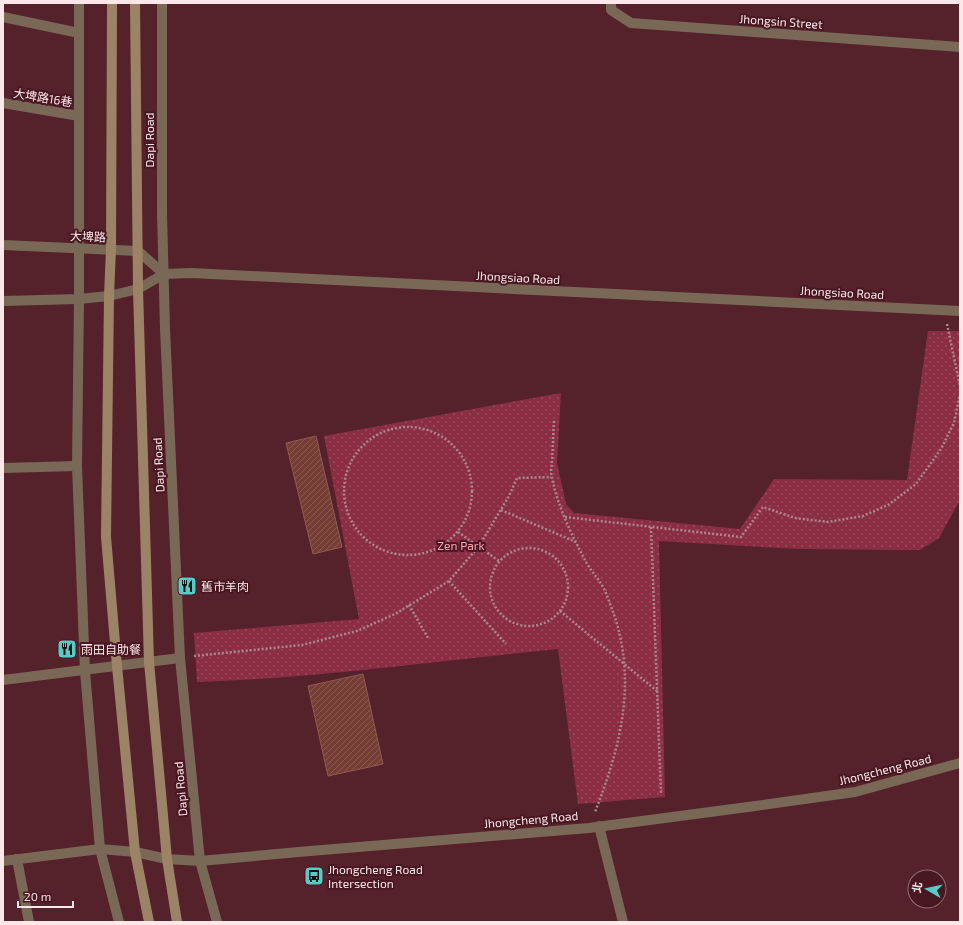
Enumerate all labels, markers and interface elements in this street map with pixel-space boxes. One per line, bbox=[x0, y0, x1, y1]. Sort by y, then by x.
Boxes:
street label: Jhongsin Street bbox=[739, 11, 824, 31]
street label: 大埤路16巷 bbox=[12, 85, 74, 109]
street label: Dapi Road bbox=[142, 113, 156, 167]
street label: 大埤路 bbox=[70, 228, 106, 244]
street label: Jhongsiao Road bbox=[476, 268, 560, 286]
street label: Jhongsiao Road bbox=[800, 283, 884, 301]
street label: Dapi Road bbox=[150, 437, 166, 493]
park label: Zen Park bbox=[437, 538, 485, 552]
restaurant icon: 舊市羊肉 bbox=[176, 575, 198, 597]
place label: 舊市羊肉 bbox=[201, 579, 249, 593]
restaurant icon: 雨田自助餐 bbox=[56, 638, 78, 660]
place label: 雨田自助餐 bbox=[81, 642, 141, 656]
street label: Jhongcheng Road bbox=[837, 751, 933, 787]
street label: Dapi Road bbox=[171, 761, 189, 817]
street label: Jhongcheng Road bbox=[483, 808, 579, 830]
place label: Jhongcheng Road Intersection bbox=[328, 862, 423, 890]
bus stop icon: Jhongcheng Road Intersection bbox=[303, 865, 325, 887]
north arrow bbox=[907, 869, 947, 909]
text: 北 bbox=[909, 881, 924, 894]
scale bar bbox=[18, 883, 73, 909]
text: 20 m bbox=[24, 889, 51, 903]

